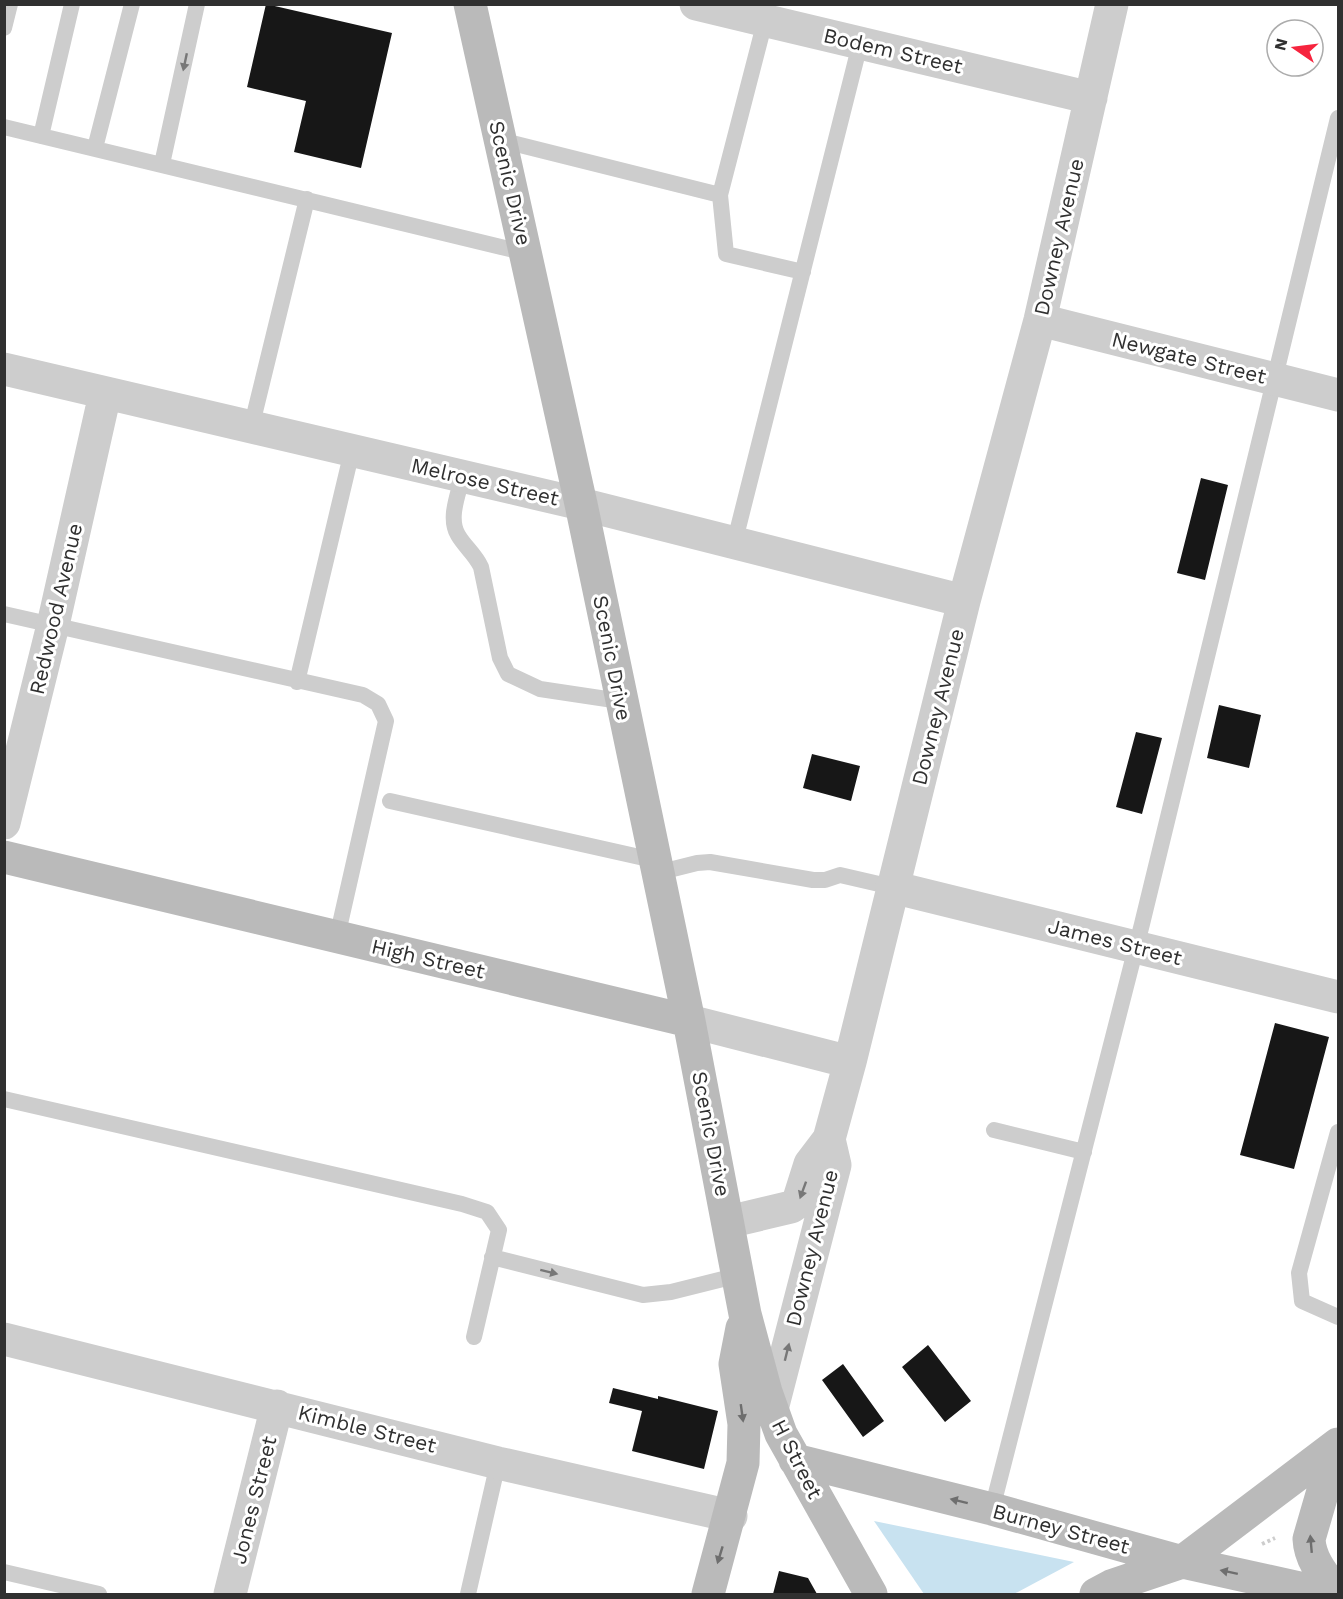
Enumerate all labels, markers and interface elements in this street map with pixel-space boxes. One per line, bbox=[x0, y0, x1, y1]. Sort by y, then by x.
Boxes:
north arrow bbox=[1265, 18, 1325, 78]
street label: Bodem Street bbox=[821, 22, 965, 79]
text: N bbox=[1270, 36, 1292, 53]
one-way arrow bbox=[179, 52, 189, 71]
street label: Scenic Drive bbox=[484, 118, 537, 248]
street label: Downey Avenue bbox=[1028, 156, 1089, 318]
street label: Newgate Street bbox=[1109, 326, 1269, 389]
street label: Melrose Street bbox=[409, 452, 562, 511]
street label: Redwood Avenue bbox=[24, 521, 87, 697]
street label: Scenic Drive bbox=[588, 593, 637, 723]
street label: Downey Avenue bbox=[906, 626, 969, 788]
street label: James Street bbox=[1046, 913, 1185, 970]
street label: High Street bbox=[369, 933, 487, 984]
street label: Scenic Drive bbox=[687, 1069, 736, 1199]
street label: Downey Avenue bbox=[780, 1167, 843, 1329]
one-way arrow bbox=[797, 1181, 807, 1199]
one-way arrow bbox=[540, 1268, 558, 1277]
one-way arrow bbox=[782, 1343, 792, 1361]
street label: Kimble Street bbox=[295, 1399, 439, 1458]
one-way arrow bbox=[738, 1404, 747, 1423]
street label: H Street bbox=[767, 1415, 828, 1503]
street label: Jones Street bbox=[226, 1433, 282, 1566]
one-way arrow bbox=[950, 1496, 968, 1506]
street label: Burney Street bbox=[990, 1498, 1132, 1559]
one-way arrow bbox=[1306, 1534, 1316, 1553]
one-way arrow bbox=[715, 1546, 724, 1564]
one-way arrow bbox=[1219, 1567, 1238, 1577]

